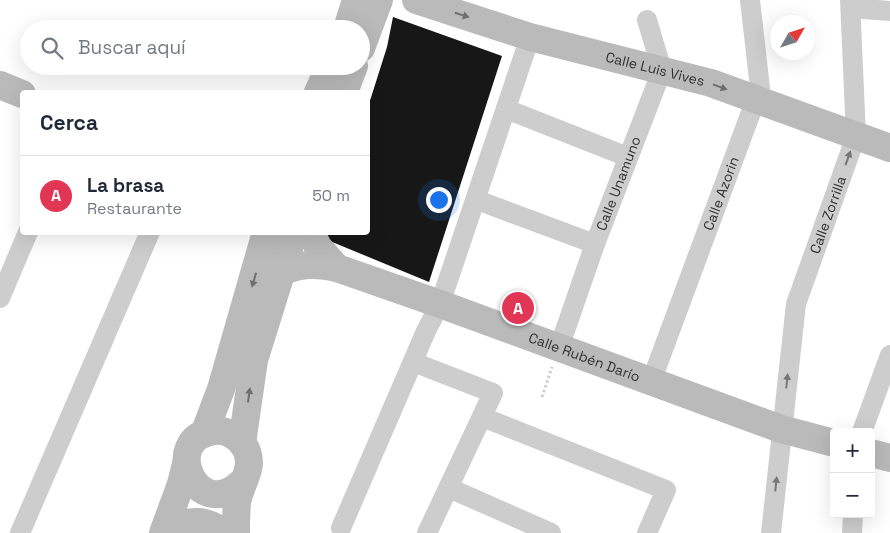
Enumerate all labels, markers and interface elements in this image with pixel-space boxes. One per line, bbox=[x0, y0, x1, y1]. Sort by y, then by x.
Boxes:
one-way arrow bbox=[455, 11, 470, 19]
north arrow bbox=[770, 15, 815, 60]
search box bbox=[20, 20, 370, 75]
icon: search bbox=[38, 34, 66, 62]
text: Buscar aquí bbox=[78, 35, 186, 60]
street label: Calle Luis Vives bbox=[604, 48, 706, 90]
one-way arrow bbox=[712, 84, 727, 91]
text: Cerca bbox=[40, 109, 98, 136]
street label: Calle Unamuno bbox=[592, 134, 645, 233]
one-way arrow bbox=[844, 150, 852, 165]
street label: Calle Azorin bbox=[699, 154, 743, 233]
text: La brasa bbox=[87, 173, 164, 198]
street label: Calle Zorrilla bbox=[806, 174, 850, 256]
text: A bbox=[51, 185, 61, 206]
text: 50 m bbox=[312, 185, 350, 206]
your location bbox=[426, 187, 452, 213]
text: Restaurante bbox=[87, 198, 182, 219]
one-way arrow bbox=[249, 272, 257, 287]
pin: A bbox=[502, 289, 534, 327]
street label: Calle Rubén Darío bbox=[526, 328, 643, 386]
one-way arrow bbox=[783, 373, 791, 389]
one-way arrow bbox=[245, 387, 253, 403]
map controls bbox=[830, 428, 875, 518]
button: + bbox=[830, 428, 875, 473]
button: − bbox=[830, 473, 875, 518]
one-way arrow bbox=[772, 476, 780, 492]

